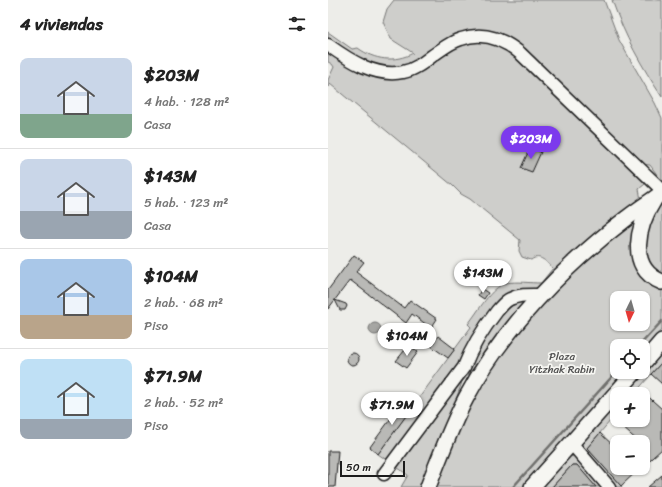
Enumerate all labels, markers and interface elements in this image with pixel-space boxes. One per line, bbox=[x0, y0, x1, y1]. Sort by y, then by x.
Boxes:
text: 4 viviendas bbox=[20, 9, 103, 39]
icon: filters bbox=[286, 13, 308, 35]
text: $203M bbox=[144, 60, 199, 90]
icon: home bbox=[52, 74, 100, 122]
text: 4 hab. · 128 m² bbox=[144, 90, 229, 113]
text: Casa bbox=[144, 113, 171, 136]
pin: $203M bbox=[503, 126, 559, 160]
text: $203M bbox=[510, 127, 552, 150]
text: $143M bbox=[144, 161, 197, 191]
icon: home bbox=[52, 175, 100, 223]
text: 5 hab. · 123 m² bbox=[144, 191, 228, 214]
text: Casa bbox=[144, 214, 171, 237]
pin: $143M bbox=[455, 260, 511, 294]
text: $104M bbox=[144, 261, 198, 291]
text: $143M bbox=[463, 261, 503, 284]
icon: home bbox=[52, 275, 100, 323]
text: 2 hab. · 68 m² bbox=[144, 291, 223, 314]
north arrow bbox=[610, 291, 650, 331]
map controls bbox=[610, 291, 650, 475]
text: Piso bbox=[144, 314, 168, 337]
pin: $104M bbox=[379, 323, 435, 357]
text: $104M bbox=[386, 324, 428, 347]
button: locate bbox=[610, 339, 650, 379]
park label: Plaza Yitzhak Rabin bbox=[529, 347, 595, 379]
text: $71.9M bbox=[144, 361, 202, 391]
icon: home bbox=[52, 375, 100, 423]
button: + bbox=[610, 387, 650, 427]
text: 2 hab. · 52 m² bbox=[144, 391, 223, 414]
pin: $71.9M bbox=[359, 392, 425, 426]
text: $71.9M bbox=[370, 393, 414, 416]
text: Piso bbox=[144, 414, 168, 437]
button: − bbox=[610, 435, 650, 475]
text: 50 m bbox=[346, 458, 371, 477]
scale bar bbox=[340, 459, 405, 478]

